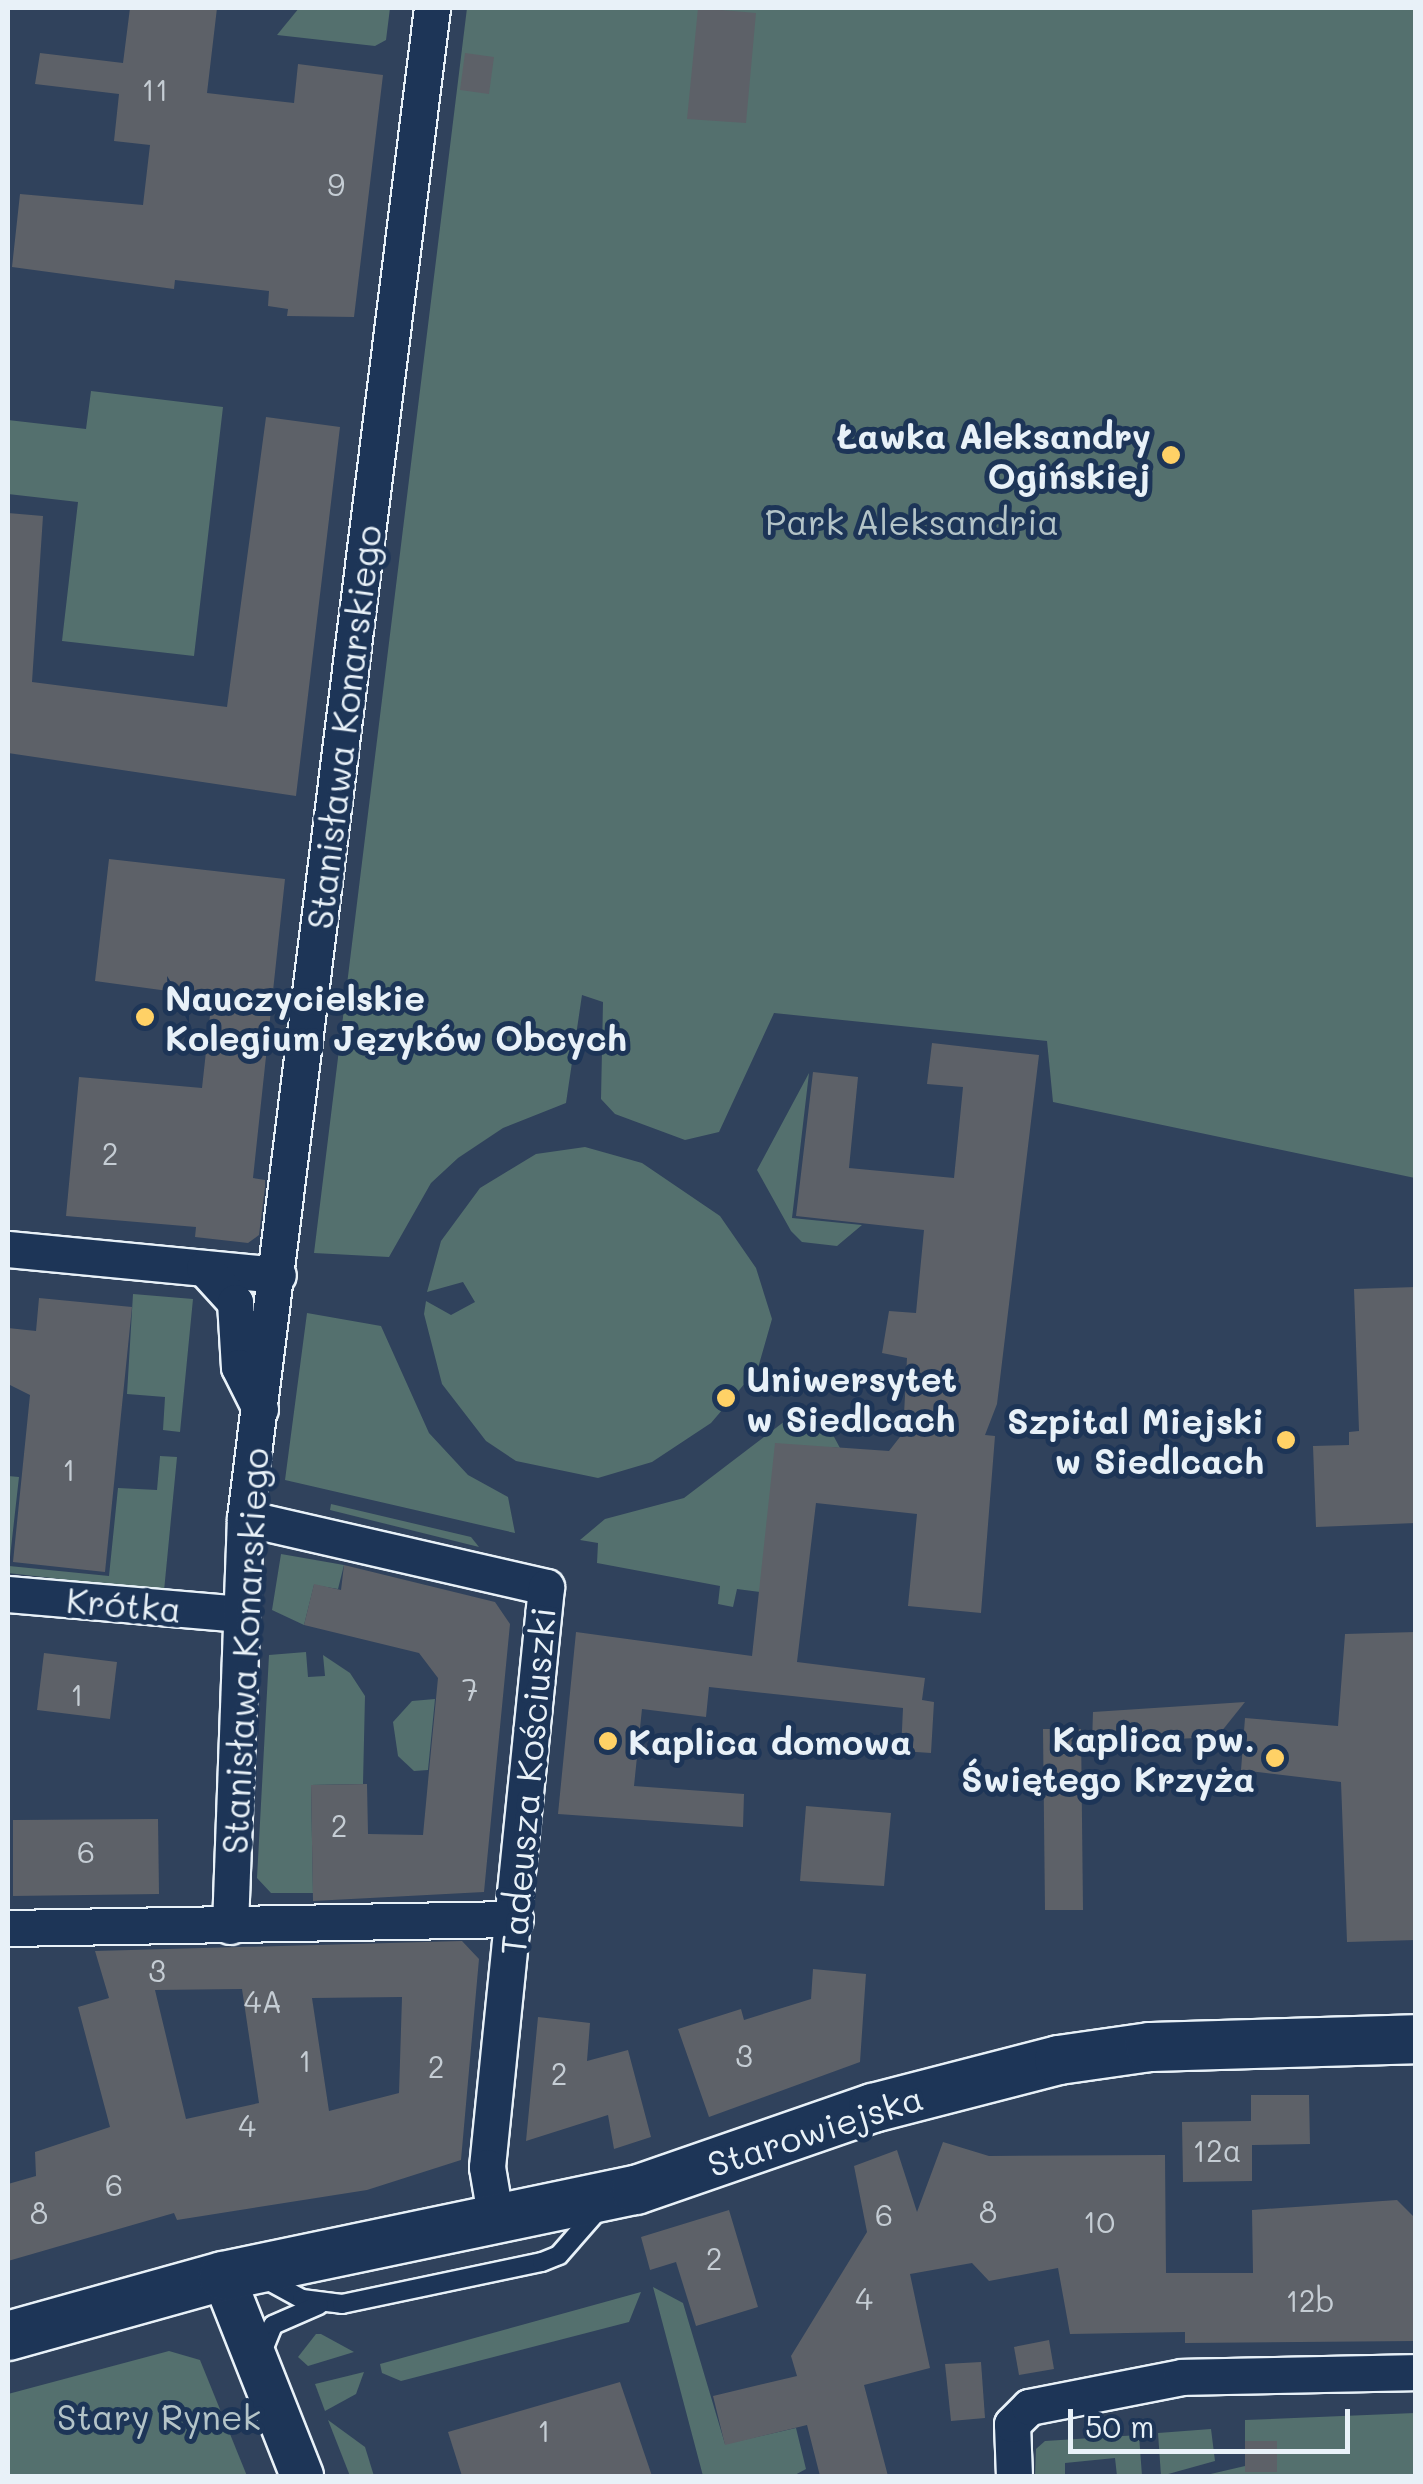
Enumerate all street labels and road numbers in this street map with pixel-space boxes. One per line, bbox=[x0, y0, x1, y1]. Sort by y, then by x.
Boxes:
street label: Stanisława Konarskiego bbox=[297, 523, 389, 931]
street label: Stanisława Konarskiego bbox=[212, 1447, 276, 1855]
street label: Krótka bbox=[65, 1578, 183, 1630]
street label: Tadeusza Kościuszki bbox=[491, 1605, 563, 1957]
street label: Starowiejska bbox=[702, 2075, 928, 2185]

